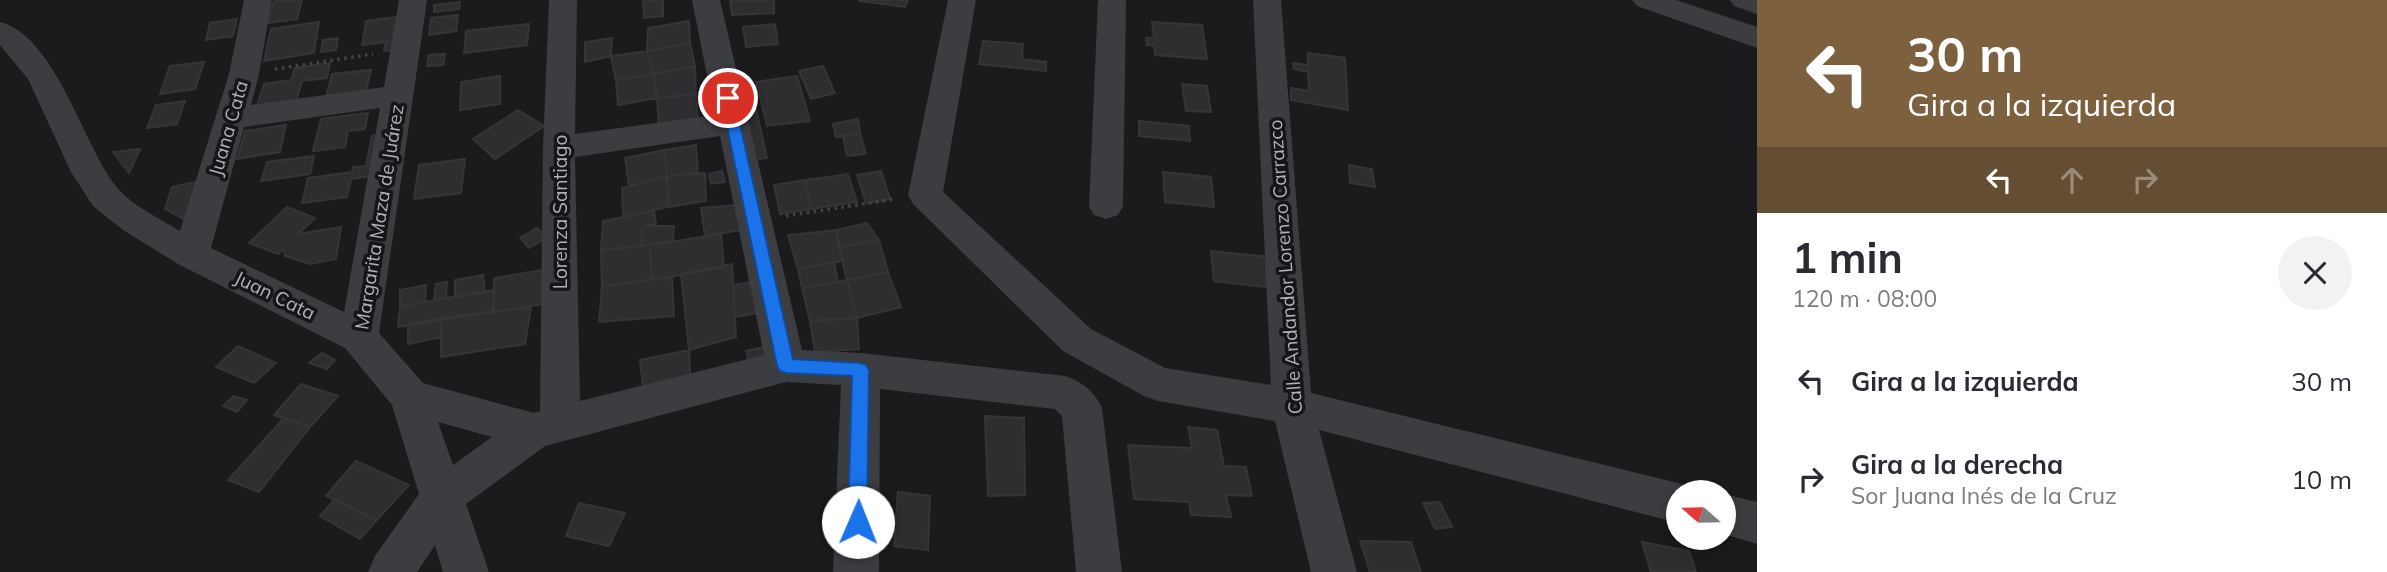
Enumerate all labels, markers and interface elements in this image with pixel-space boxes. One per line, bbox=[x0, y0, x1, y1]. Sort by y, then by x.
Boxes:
text: 30 m bbox=[1907, 23, 2023, 84]
icon: left bbox=[1792, 28, 1883, 119]
pin bbox=[698, 68, 758, 128]
street label: Juana Cata bbox=[203, 77, 253, 179]
icon: arrive bbox=[709, 79, 747, 117]
text: Gira a la izquierda bbox=[1907, 84, 2176, 124]
street label: Margarita Maza de Juárez bbox=[349, 102, 409, 331]
street label: Calle Andandor Lorenzo Carrazco bbox=[1263, 119, 1307, 415]
street label: Lorenza Santiago bbox=[548, 135, 572, 289]
icon: left bbox=[1980, 161, 2018, 199]
icon: ahead bbox=[2053, 161, 2091, 199]
icon: right bbox=[2126, 161, 2164, 199]
text: 1 min bbox=[1792, 231, 1903, 284]
button: close bbox=[2278, 236, 2352, 310]
street label: Juan Cata bbox=[231, 265, 319, 325]
text: 120 m · 08:00 bbox=[1792, 284, 1937, 313]
icon: left bbox=[1792, 362, 1830, 400]
text: Gira a la izquierda bbox=[1851, 365, 2079, 398]
text: 30 m bbox=[2291, 365, 2352, 398]
text: Gira a la derecha bbox=[1851, 448, 2063, 481]
icon: right bbox=[1792, 460, 1830, 498]
text: 10 m bbox=[2291, 463, 2352, 496]
north arrow bbox=[1666, 480, 1736, 550]
map controls bbox=[1666, 480, 1736, 550]
text: Sor Juana Inés de la Cruz bbox=[1851, 481, 2117, 510]
position arrow bbox=[821, 485, 895, 559]

